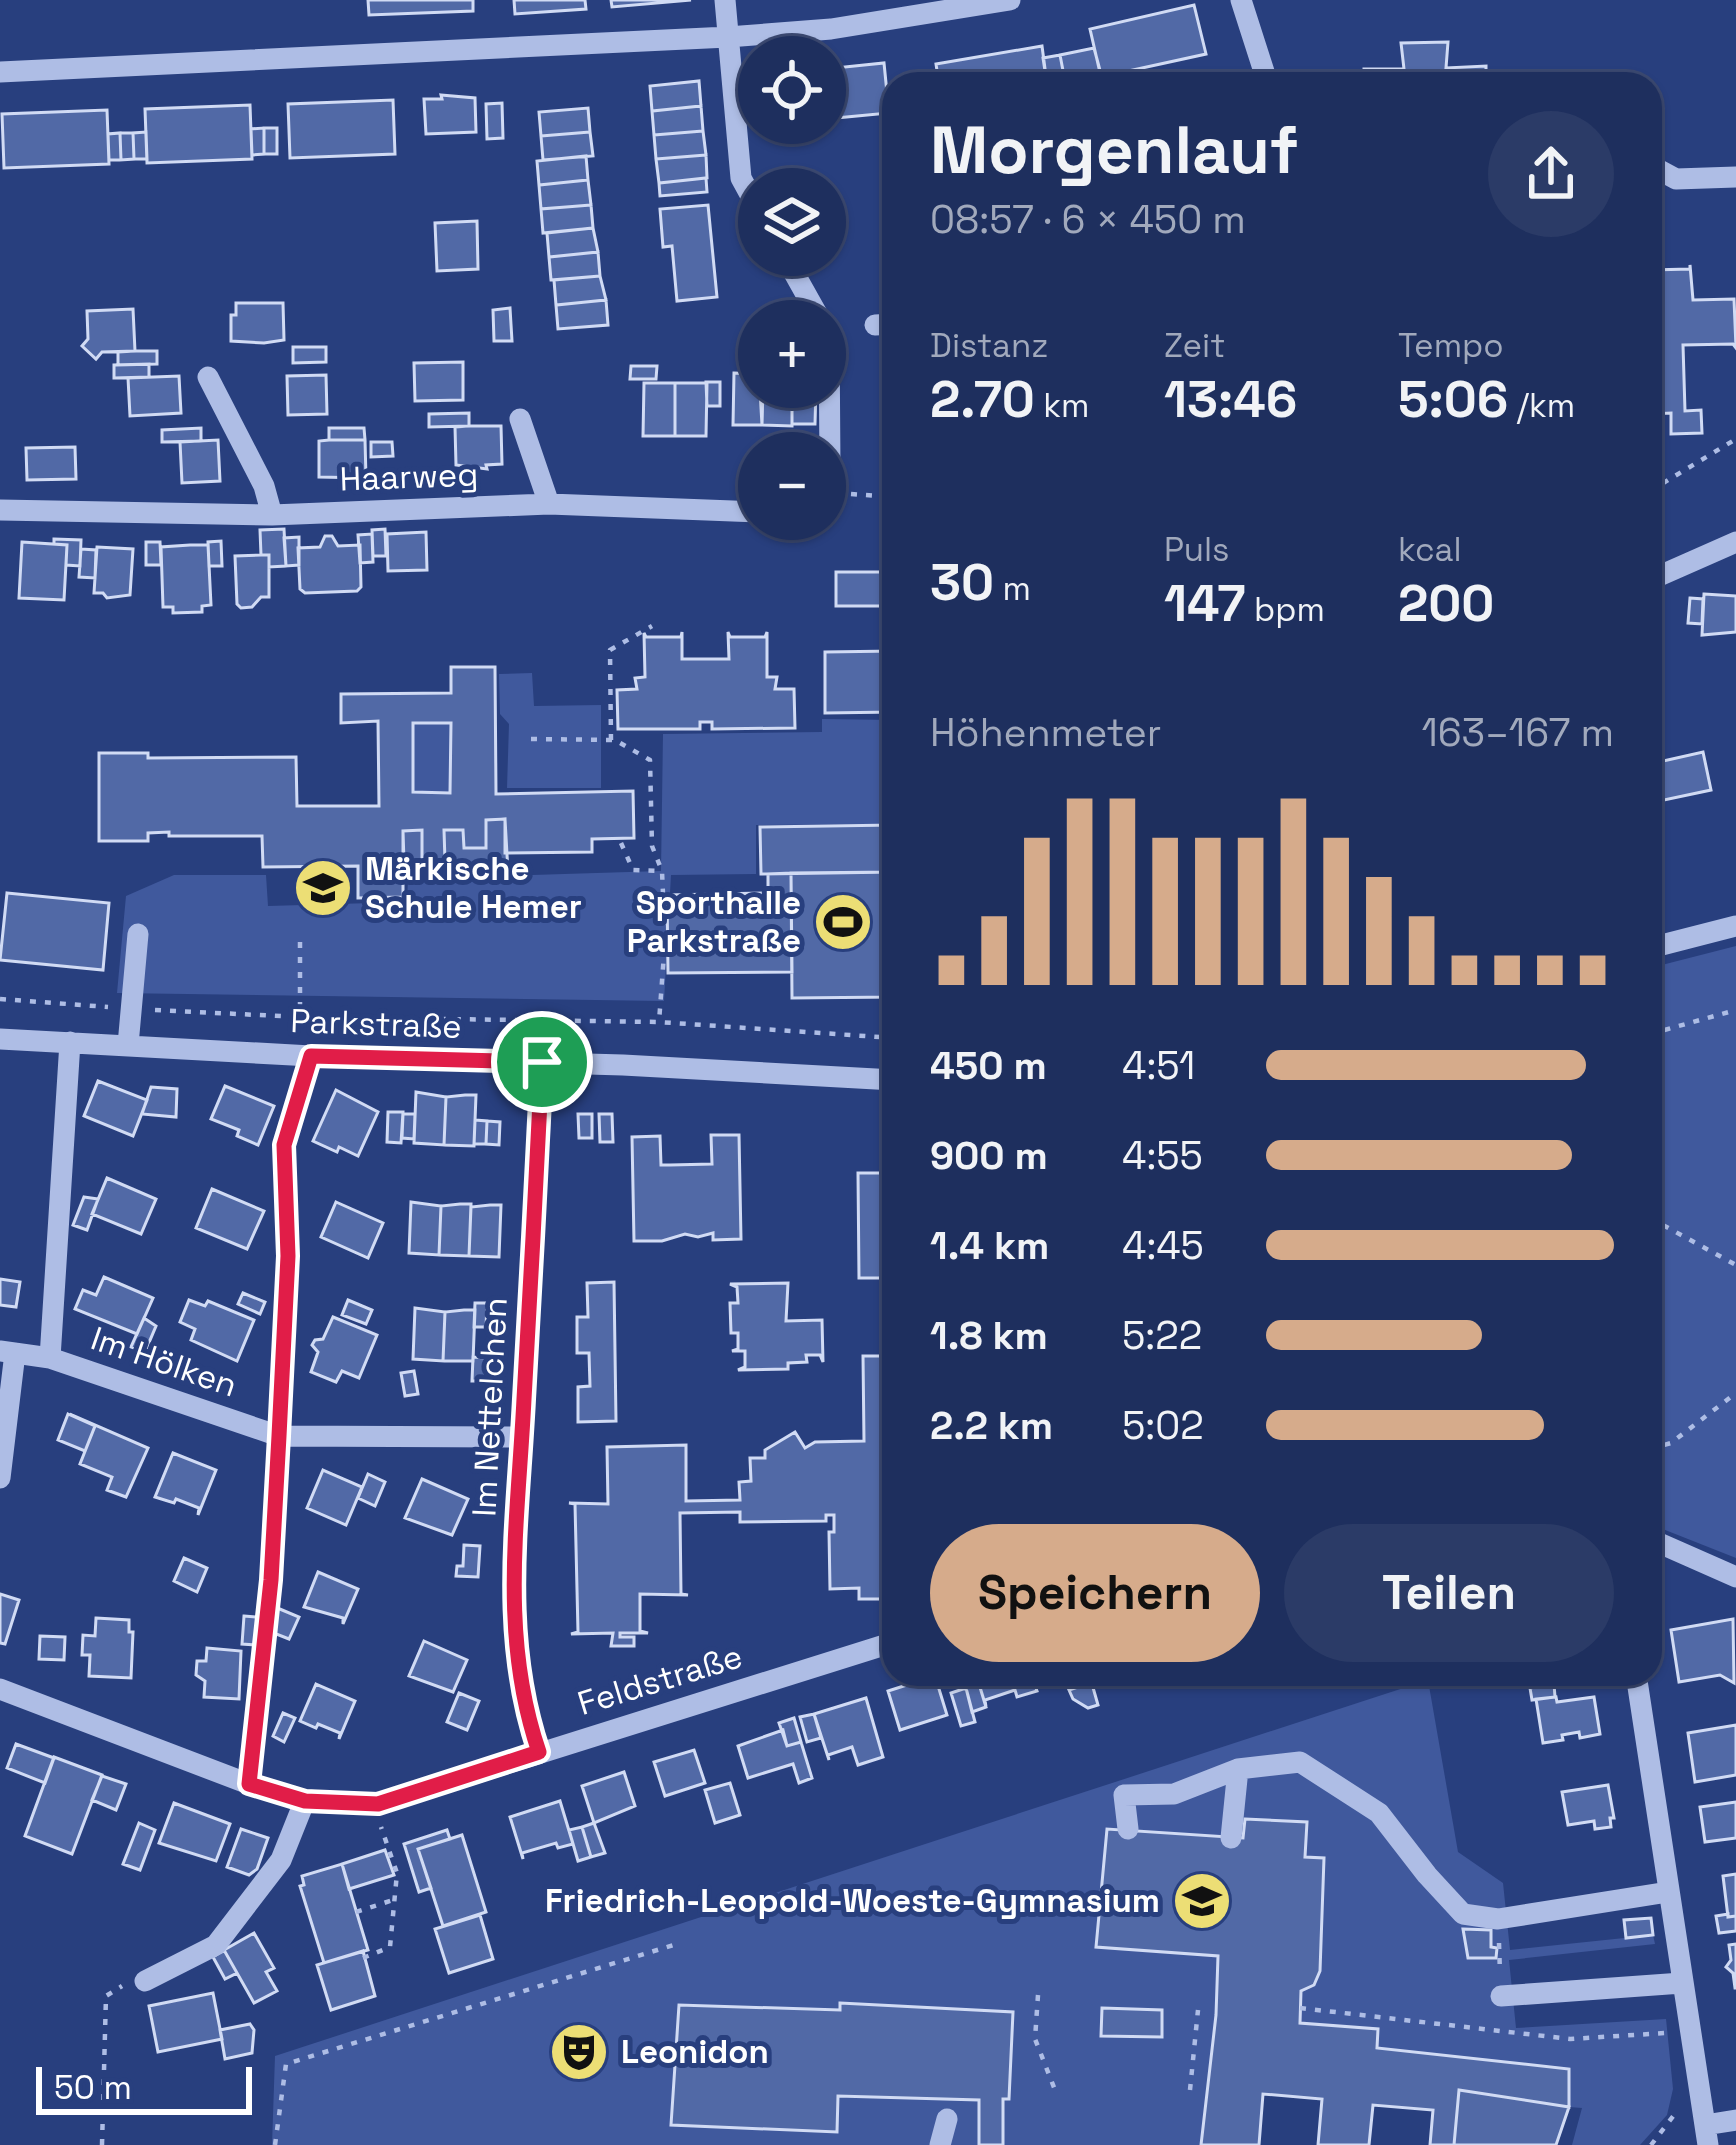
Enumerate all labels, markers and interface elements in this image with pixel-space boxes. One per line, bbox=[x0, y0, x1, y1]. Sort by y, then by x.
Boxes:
map controls bbox=[738, 36, 846, 540]
button: locate bbox=[738, 36, 846, 144]
text: Morgenlauf bbox=[930, 108, 1299, 192]
button: share bbox=[1488, 111, 1614, 237]
button: layers bbox=[738, 168, 846, 276]
text: 08:57 · 6 × 450 m bbox=[930, 195, 1246, 244]
button: + bbox=[738, 300, 846, 408]
text: Distanz bbox=[930, 325, 1048, 367]
text: Zeit bbox=[1164, 325, 1225, 367]
text: Tempo bbox=[1398, 325, 1504, 367]
text: 2.70 bbox=[930, 367, 1035, 432]
text: 13:46 bbox=[1164, 367, 1297, 432]
text: 5:06 bbox=[1398, 367, 1508, 432]
text: km bbox=[1035, 385, 1089, 427]
text: /km bbox=[1508, 385, 1575, 427]
button: − bbox=[738, 432, 846, 540]
street label: Haarweg bbox=[339, 454, 479, 500]
text: Puls bbox=[1164, 529, 1230, 571]
text: kcal bbox=[1398, 529, 1462, 571]
text: 30 bbox=[930, 550, 994, 615]
text: m bbox=[994, 568, 1031, 610]
text: 147 bbox=[1164, 571, 1246, 636]
text: 200 bbox=[1398, 571, 1494, 636]
text: bpm bbox=[1246, 589, 1325, 631]
text: Höhenmeter bbox=[930, 708, 1161, 757]
text: 163–167 m bbox=[1421, 708, 1614, 757]
place label: Märkische Schule Hemer bbox=[365, 848, 582, 928]
school or university icon: Märkische Schule Hemer bbox=[292, 857, 354, 919]
place label: Sporthalle Parkstraße bbox=[627, 882, 801, 962]
sports icon: Sporthalle Parkstraße bbox=[812, 891, 874, 953]
street label: Parkstraße bbox=[290, 1000, 462, 1048]
pin bbox=[491, 1011, 593, 1113]
icon: arrive bbox=[509, 1029, 575, 1095]
text: 450 m bbox=[930, 1041, 1047, 1090]
text: 4:51 bbox=[1122, 1041, 1195, 1090]
text: 900 m bbox=[930, 1131, 1048, 1180]
text: 4:55 bbox=[1122, 1131, 1203, 1180]
text: 1.4 km bbox=[930, 1221, 1049, 1270]
text: 4:45 bbox=[1122, 1221, 1204, 1270]
street label: Im Nettelchen bbox=[463, 1296, 517, 1518]
text: 1.8 km bbox=[930, 1311, 1048, 1360]
text: 5:22 bbox=[1122, 1311, 1202, 1360]
street label: Im Hölken bbox=[85, 1317, 243, 1407]
text: 2.2 km bbox=[930, 1401, 1053, 1450]
text: 5:02 bbox=[1122, 1401, 1204, 1450]
button: Speichern bbox=[930, 1524, 1260, 1662]
button: Teilen bbox=[1284, 1524, 1614, 1662]
street label: Feldstraße bbox=[573, 1635, 747, 1725]
school or university icon: Friedrich-Leopold-Woeste-Gymnasium bbox=[1171, 1870, 1233, 1932]
place label: Friedrich-Leopold-Woeste-Gymnasium bbox=[545, 1880, 1160, 1922]
theatre icon: Leonidon bbox=[548, 2021, 610, 2083]
place label: Leonidon bbox=[621, 2031, 769, 2073]
scale bar bbox=[36, 2061, 252, 2114]
text: 50 m bbox=[54, 2067, 132, 2109]

